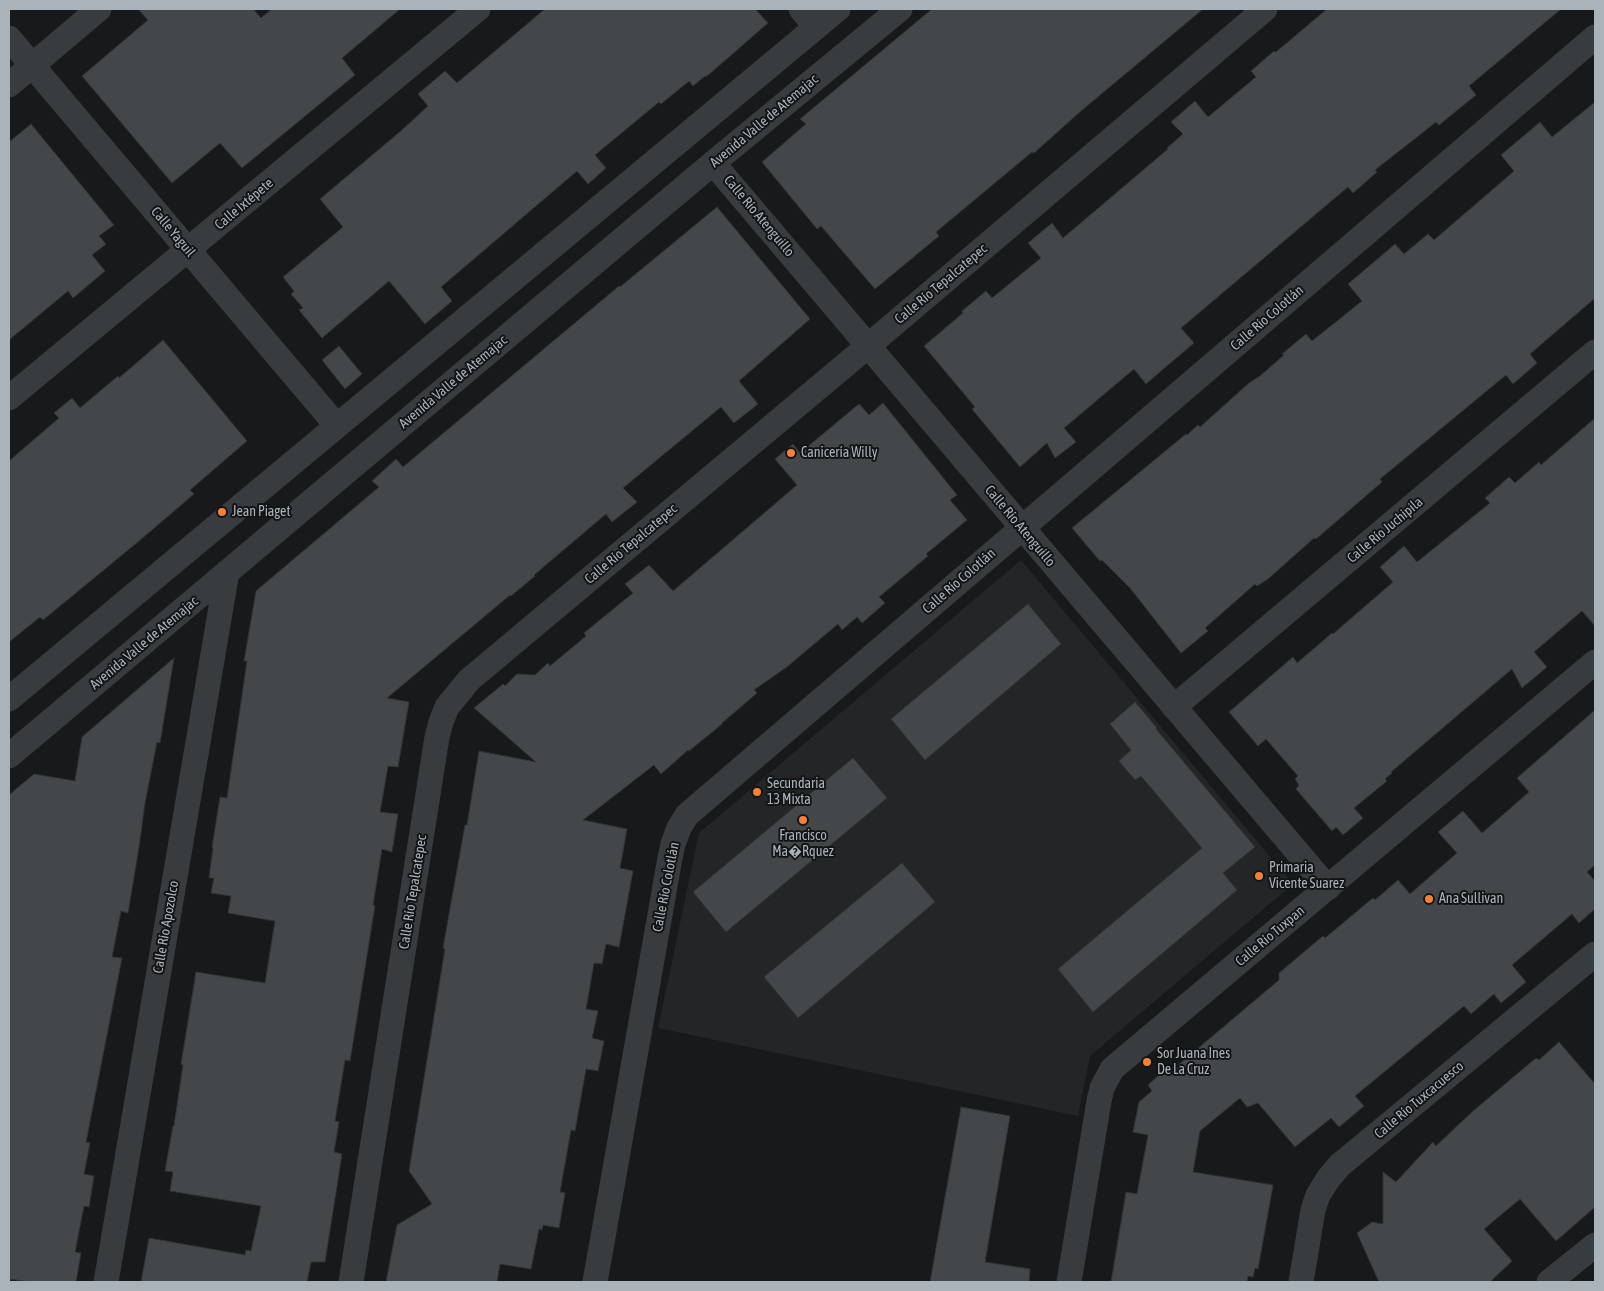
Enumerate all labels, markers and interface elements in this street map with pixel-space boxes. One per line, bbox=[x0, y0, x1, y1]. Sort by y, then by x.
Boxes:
street label: Avenida Valle de Atemajac bbox=[707, 71, 821, 171]
street label: Calle Río Atenguillo bbox=[720, 172, 798, 260]
street label: Calle Ixtépete bbox=[211, 175, 277, 233]
street label: Calle Yaguil bbox=[147, 204, 199, 260]
street label: Calle Río Tepalcatepec bbox=[891, 240, 991, 328]
street label: Calle Río Colotlán bbox=[1227, 282, 1307, 354]
street label: Avenida Valle de Atemajac bbox=[396, 332, 510, 432]
place label: Canicería Willy bbox=[801, 445, 878, 461]
marker: Canicería Willy bbox=[785, 447, 797, 459]
street label: Calle Río Atenguillo bbox=[981, 482, 1059, 570]
street label: Calle Río Juchipila bbox=[1344, 493, 1426, 567]
street label: Calle Río Tepalcatepec bbox=[581, 500, 681, 588]
place label: Jean Piaget bbox=[232, 504, 290, 520]
marker: Jean Piaget bbox=[216, 506, 228, 518]
street label: Calle Río Colotlán bbox=[919, 545, 999, 617]
street label: Avenida Valle de Atemajac bbox=[87, 593, 201, 693]
place label: Secundaria 13 Mixta bbox=[767, 776, 825, 809]
marker: Secundaria 13 Mixta bbox=[751, 786, 763, 798]
marker: Francisco Ma�Rquez bbox=[797, 814, 809, 826]
place label: Francisco Ma�Rquez bbox=[772, 828, 834, 860]
street label: Calle Río Tepalcatepec bbox=[396, 834, 430, 950]
street label: Calle Río Colotlán bbox=[649, 841, 683, 933]
place label: Primaria Vicente Suarez bbox=[1269, 860, 1344, 892]
marker: Primaria Vicente Suarez bbox=[1253, 870, 1265, 882]
street label: Calle Río Apozolco bbox=[150, 879, 182, 975]
place label: Ana Sullivan bbox=[1439, 891, 1503, 907]
marker: Ana Sullivan bbox=[1423, 893, 1435, 905]
street label: Calle Río Tuxpan bbox=[1232, 902, 1308, 970]
place label: Sor Juana Ines De La Cruz bbox=[1157, 1046, 1230, 1078]
marker: Sor Juana Ines De La Cruz bbox=[1141, 1056, 1153, 1068]
street label: Calle Río Tuxcacuesco bbox=[1371, 1058, 1467, 1142]

